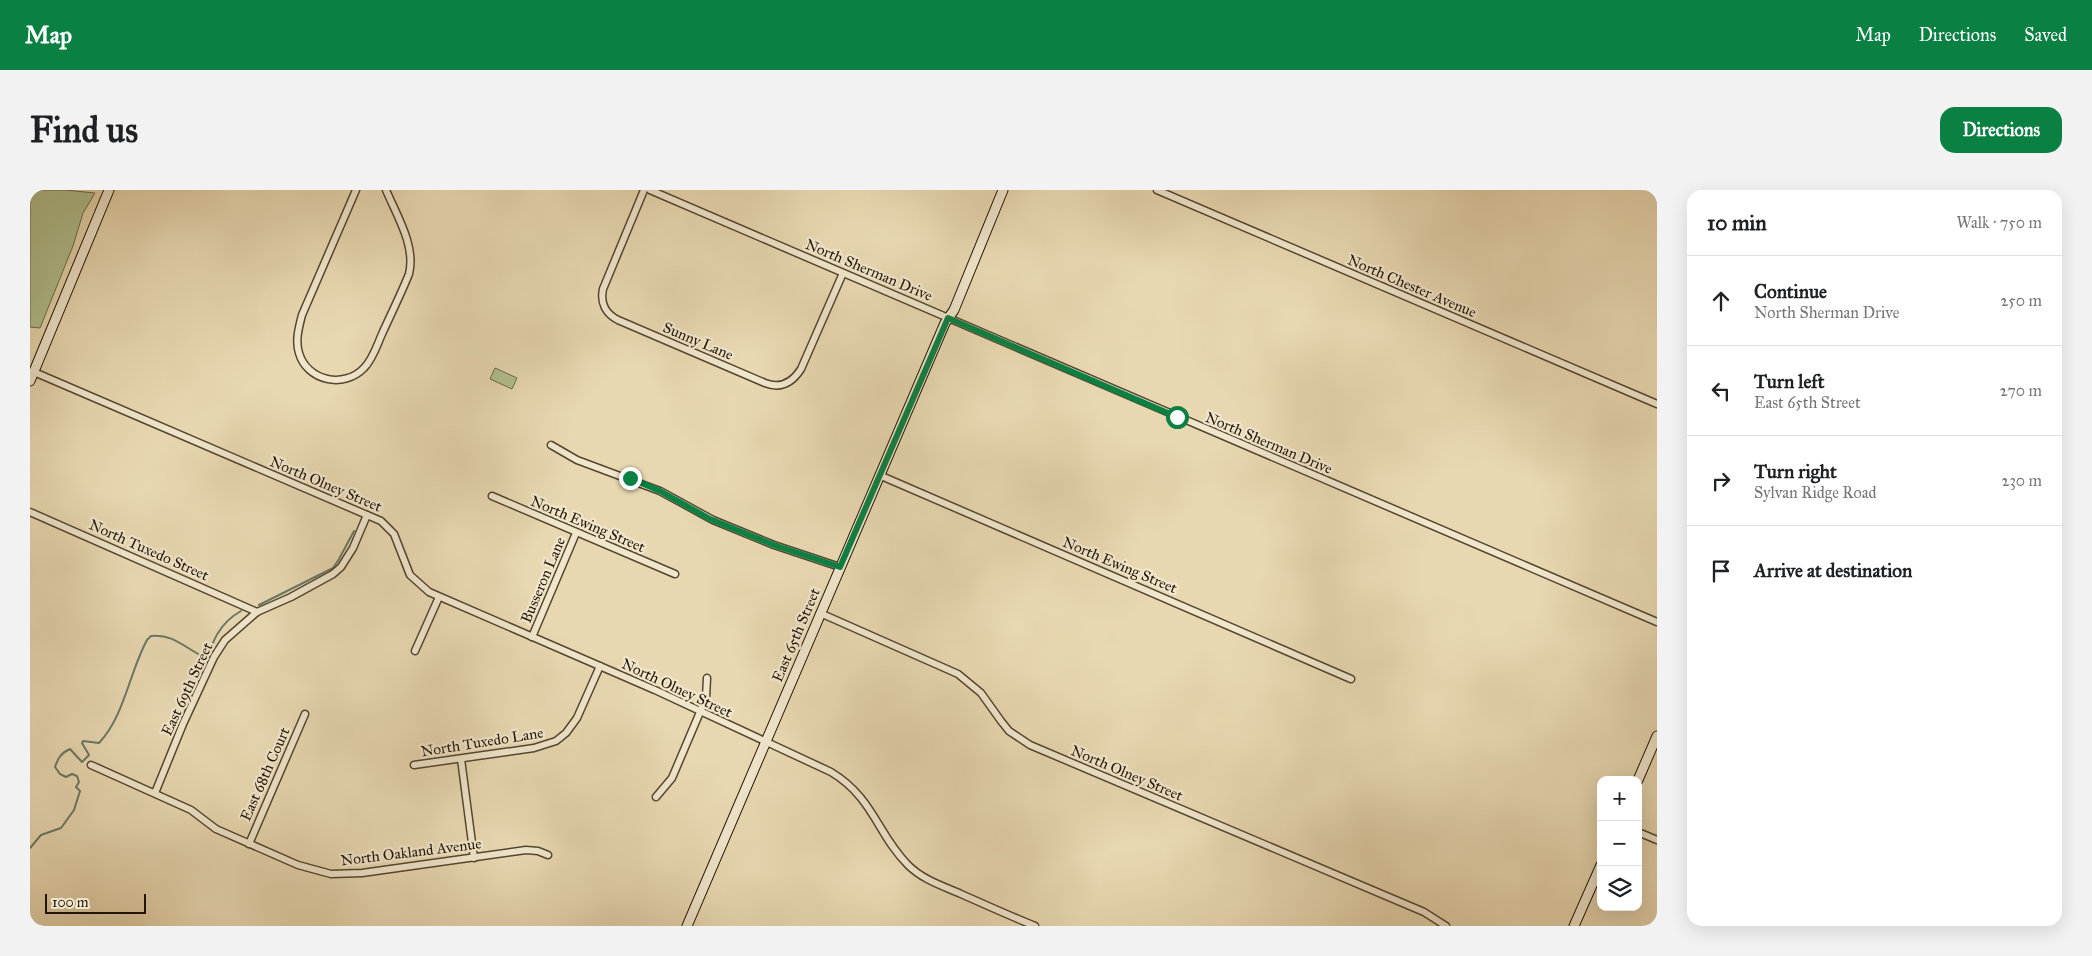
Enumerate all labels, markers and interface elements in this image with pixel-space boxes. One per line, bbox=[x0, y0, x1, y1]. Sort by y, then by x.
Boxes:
text: Map bbox=[25, 20, 72, 50]
text: Map bbox=[1855, 24, 1891, 46]
text: Directions bbox=[1919, 24, 1996, 46]
text: Saved bbox=[2024, 24, 2067, 46]
button: Directions bbox=[1940, 107, 2062, 153]
text: Find us bbox=[30, 109, 138, 152]
text: 10 min bbox=[1707, 210, 1767, 236]
text: Walk · 750 m bbox=[1957, 213, 2042, 232]
street label: North Sherman Drive bbox=[803, 235, 935, 305]
street label: North Chester Avenue bbox=[1345, 251, 1479, 321]
text: Continue bbox=[1754, 280, 1827, 303]
icon: ahead bbox=[1707, 287, 1735, 315]
text: 250 m bbox=[2001, 291, 2042, 310]
text: North Sherman Drive bbox=[1754, 303, 1899, 322]
street label: Sunny Lane bbox=[660, 318, 736, 364]
text: Turn left bbox=[1754, 370, 1824, 393]
icon: left bbox=[1707, 377, 1735, 405]
text: 270 m bbox=[2000, 381, 2042, 400]
text: East 65th Street bbox=[1754, 393, 1861, 412]
route start bbox=[1166, 406, 1189, 429]
street label: North Sherman Drive bbox=[1203, 408, 1335, 478]
street label: North Olney Street bbox=[267, 452, 385, 516]
text: Turn right bbox=[1754, 460, 1837, 483]
route end bbox=[619, 467, 642, 490]
icon: right bbox=[1707, 467, 1735, 495]
text: 230 m bbox=[2002, 471, 2042, 490]
text: Sylvan Ridge Road bbox=[1754, 483, 1876, 502]
street label: North Ewing Street bbox=[528, 492, 649, 557]
street label: North Tuxedo Street bbox=[86, 516, 212, 585]
street label: North Ewing Street bbox=[1060, 533, 1181, 598]
street label: Busseron Lane bbox=[517, 534, 569, 626]
icon: arrive bbox=[1707, 557, 1735, 585]
text: Arrive at destination bbox=[1754, 559, 1912, 582]
street label: East 65th Street bbox=[768, 585, 824, 684]
street label: East 69th Street bbox=[158, 639, 217, 739]
street label: North Olney Street bbox=[619, 655, 736, 722]
street label: North Tuxedo Lane bbox=[420, 723, 544, 761]
street label: East 68th Court bbox=[236, 724, 294, 824]
street label: North Olney Street bbox=[1068, 741, 1186, 805]
map controls bbox=[1597, 776, 1642, 911]
button: + bbox=[1597, 776, 1642, 821]
button: − bbox=[1597, 821, 1642, 866]
street label: North Oakland Avenue bbox=[340, 834, 482, 870]
button: layers bbox=[1597, 866, 1642, 911]
scale bar bbox=[45, 891, 146, 914]
text: 100 m bbox=[52, 894, 89, 911]

